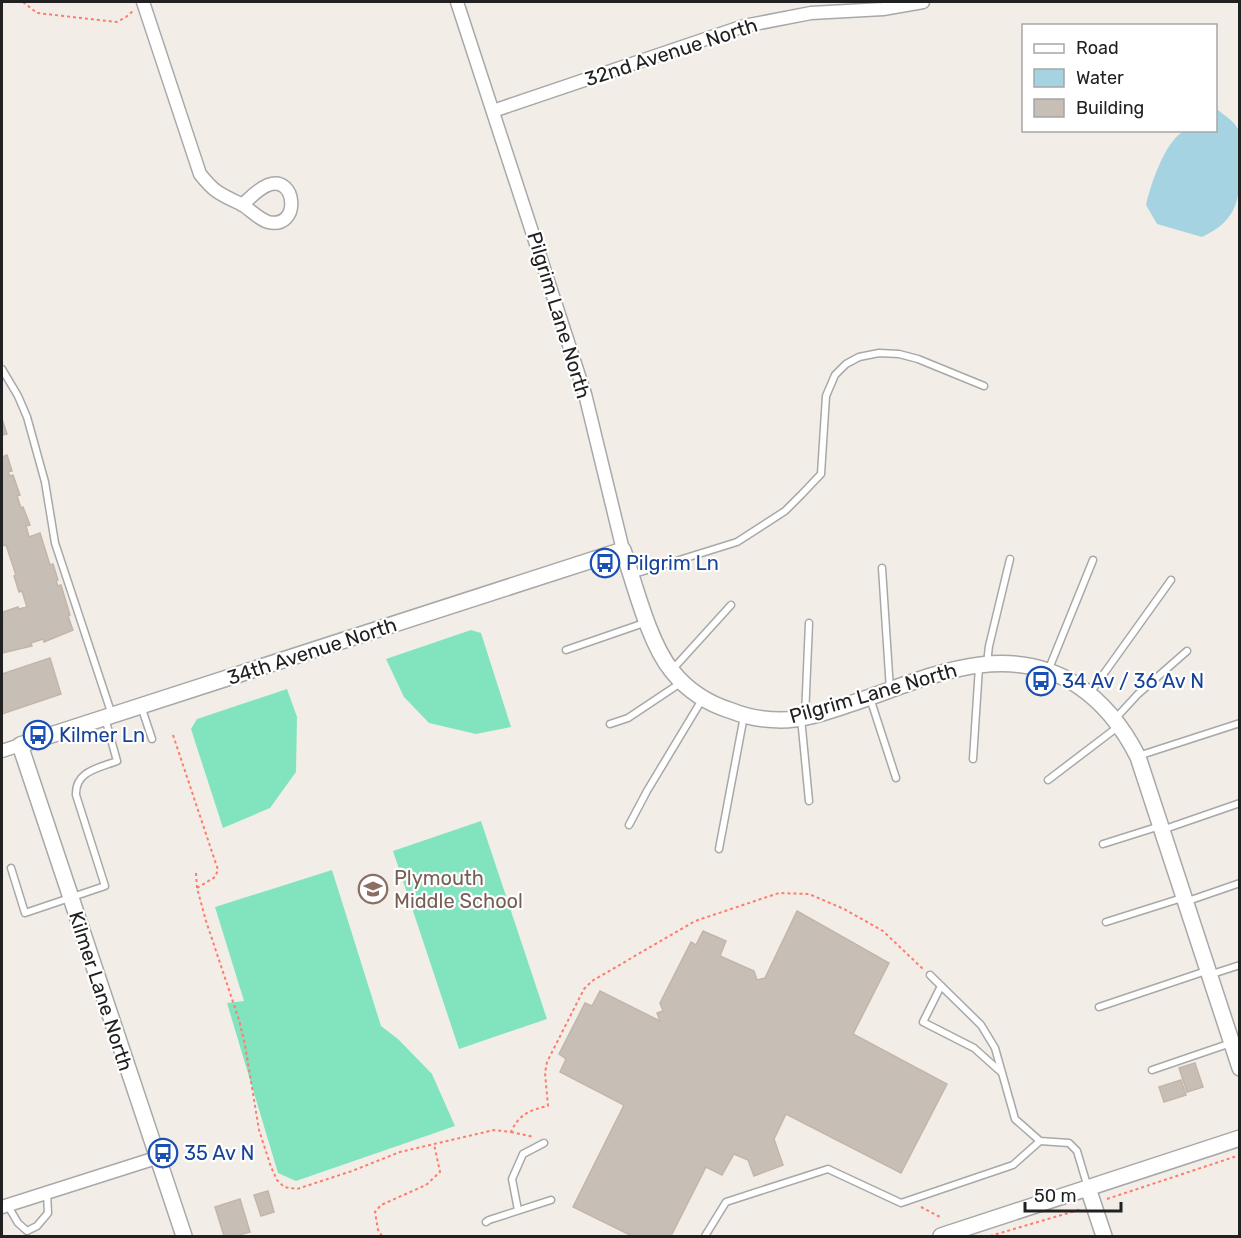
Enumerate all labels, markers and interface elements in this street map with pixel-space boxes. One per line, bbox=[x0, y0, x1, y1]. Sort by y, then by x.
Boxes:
street label: 32nd Avenue North bbox=[582, 13, 760, 91]
legend bbox=[1022, 24, 1217, 132]
text: Road bbox=[1076, 37, 1119, 59]
text: Water bbox=[1076, 67, 1124, 89]
text: Building bbox=[1076, 97, 1144, 119]
street label: Pilgrim Lane North bbox=[522, 229, 596, 401]
bus stop icon: Pilgrim Ln bbox=[589, 547, 621, 579]
place label: Pilgrim Ln bbox=[626, 551, 719, 575]
street label: 34th Avenue North bbox=[224, 612, 400, 690]
street label: Pilgrim Lane North bbox=[786, 658, 960, 728]
bus stop icon: 34 Av / 36 Av N bbox=[1025, 665, 1057, 697]
place label: 34 Av / 36 Av N bbox=[1062, 669, 1204, 693]
bus stop icon: Kilmer Ln bbox=[22, 719, 54, 751]
place label: Kilmer Ln bbox=[59, 723, 145, 747]
place label: Plymouth Middle School bbox=[394, 866, 523, 913]
school or university icon: Plymouth Middle School bbox=[357, 873, 389, 905]
street label: Kilmer Lane North bbox=[64, 908, 138, 1074]
bus stop icon: 35 Av N bbox=[147, 1137, 179, 1169]
place label: 35 Av N bbox=[184, 1141, 254, 1165]
scale bar bbox=[1025, 1175, 1121, 1213]
text: 50 m bbox=[1034, 1185, 1077, 1207]

